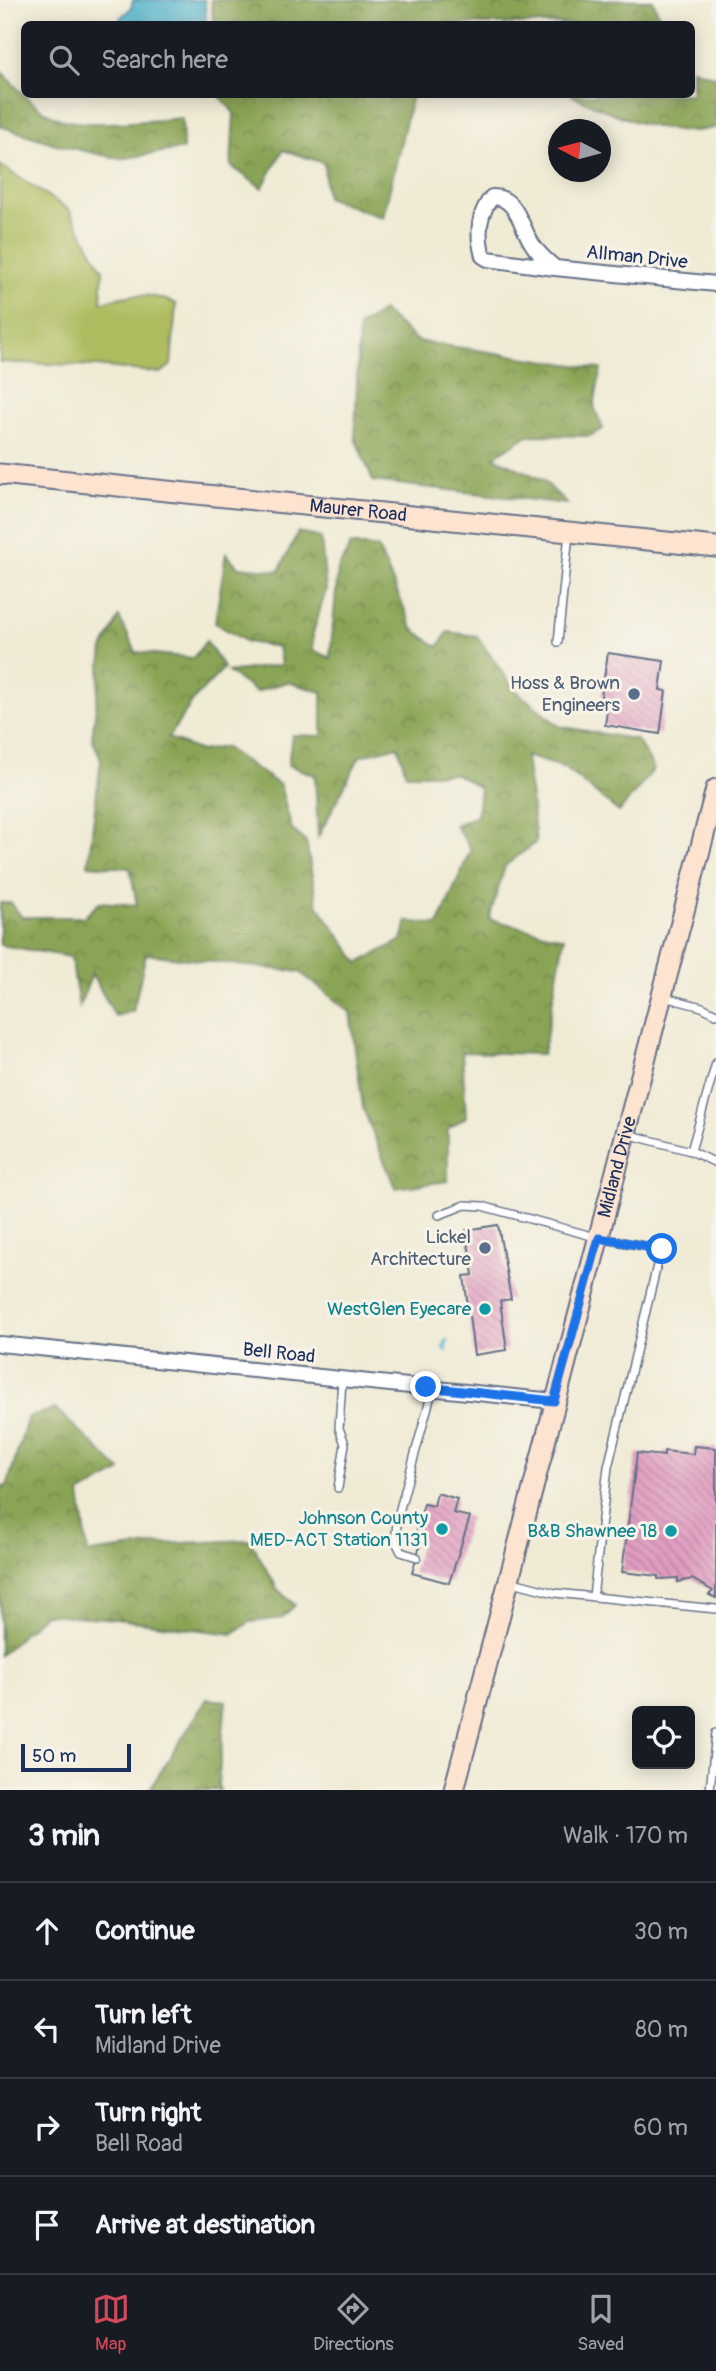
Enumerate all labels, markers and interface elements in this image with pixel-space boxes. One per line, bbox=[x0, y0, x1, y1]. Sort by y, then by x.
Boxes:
search box bbox=[21, 21, 695, 98]
icon: search bbox=[45, 41, 83, 79]
text: Search here bbox=[101, 44, 228, 76]
north arrow bbox=[548, 119, 611, 182]
street label: Allman Drive bbox=[585, 240, 690, 274]
street label: Maurer Road bbox=[308, 494, 408, 527]
place label: Hoss & Brown Engineers bbox=[510, 671, 620, 717]
marker: Hoss & Brown Engineers bbox=[626, 686, 642, 702]
street label: Midland Drive bbox=[592, 1113, 642, 1220]
place label: Lickel Architecture bbox=[370, 1225, 472, 1271]
route start bbox=[646, 1233, 677, 1264]
marker: Lickel Architecture bbox=[477, 1240, 493, 1256]
place label: WestGlen Eyecare bbox=[327, 1297, 472, 1321]
marker: WestGlen Eyecare bbox=[477, 1301, 493, 1317]
street label: Bell Road bbox=[242, 1337, 316, 1369]
route end bbox=[410, 1371, 441, 1402]
place label: Johnson County MED-ACT Station 1131 bbox=[250, 1506, 428, 1552]
place label: B&B Shawnee 18 bbox=[527, 1519, 657, 1543]
marker: Johnson County MED-ACT Station 1131 bbox=[434, 1521, 450, 1537]
marker: B&B Shawnee 18 bbox=[663, 1523, 679, 1539]
map controls bbox=[632, 1706, 695, 1769]
button: locate bbox=[632, 1706, 695, 1769]
scale bar bbox=[21, 1741, 131, 1773]
text: 50 m bbox=[32, 1744, 76, 1768]
text: 3 min bbox=[28, 1817, 100, 1854]
text: Walk · 170 m bbox=[563, 1821, 688, 1850]
icon: ahead bbox=[28, 1912, 66, 1950]
text: Continue bbox=[95, 1915, 195, 1947]
text: 30 m bbox=[634, 1917, 688, 1946]
text: Turn left bbox=[95, 1999, 191, 2031]
icon: left bbox=[28, 2010, 66, 2048]
text: 80 m bbox=[635, 2015, 688, 2044]
text: Midland Drive bbox=[95, 2031, 221, 2060]
text: Turn right bbox=[95, 2097, 201, 2129]
icon: right bbox=[28, 2108, 66, 2146]
text: 60 m bbox=[633, 2113, 688, 2142]
text: Bell Road bbox=[95, 2129, 183, 2158]
icon: arrive bbox=[28, 2206, 66, 2244]
text: Arrive at destination bbox=[95, 2209, 315, 2241]
tab: Map bbox=[92, 2290, 130, 2356]
tab: Directions bbox=[313, 2290, 394, 2356]
tab: Saved bbox=[577, 2290, 624, 2356]

